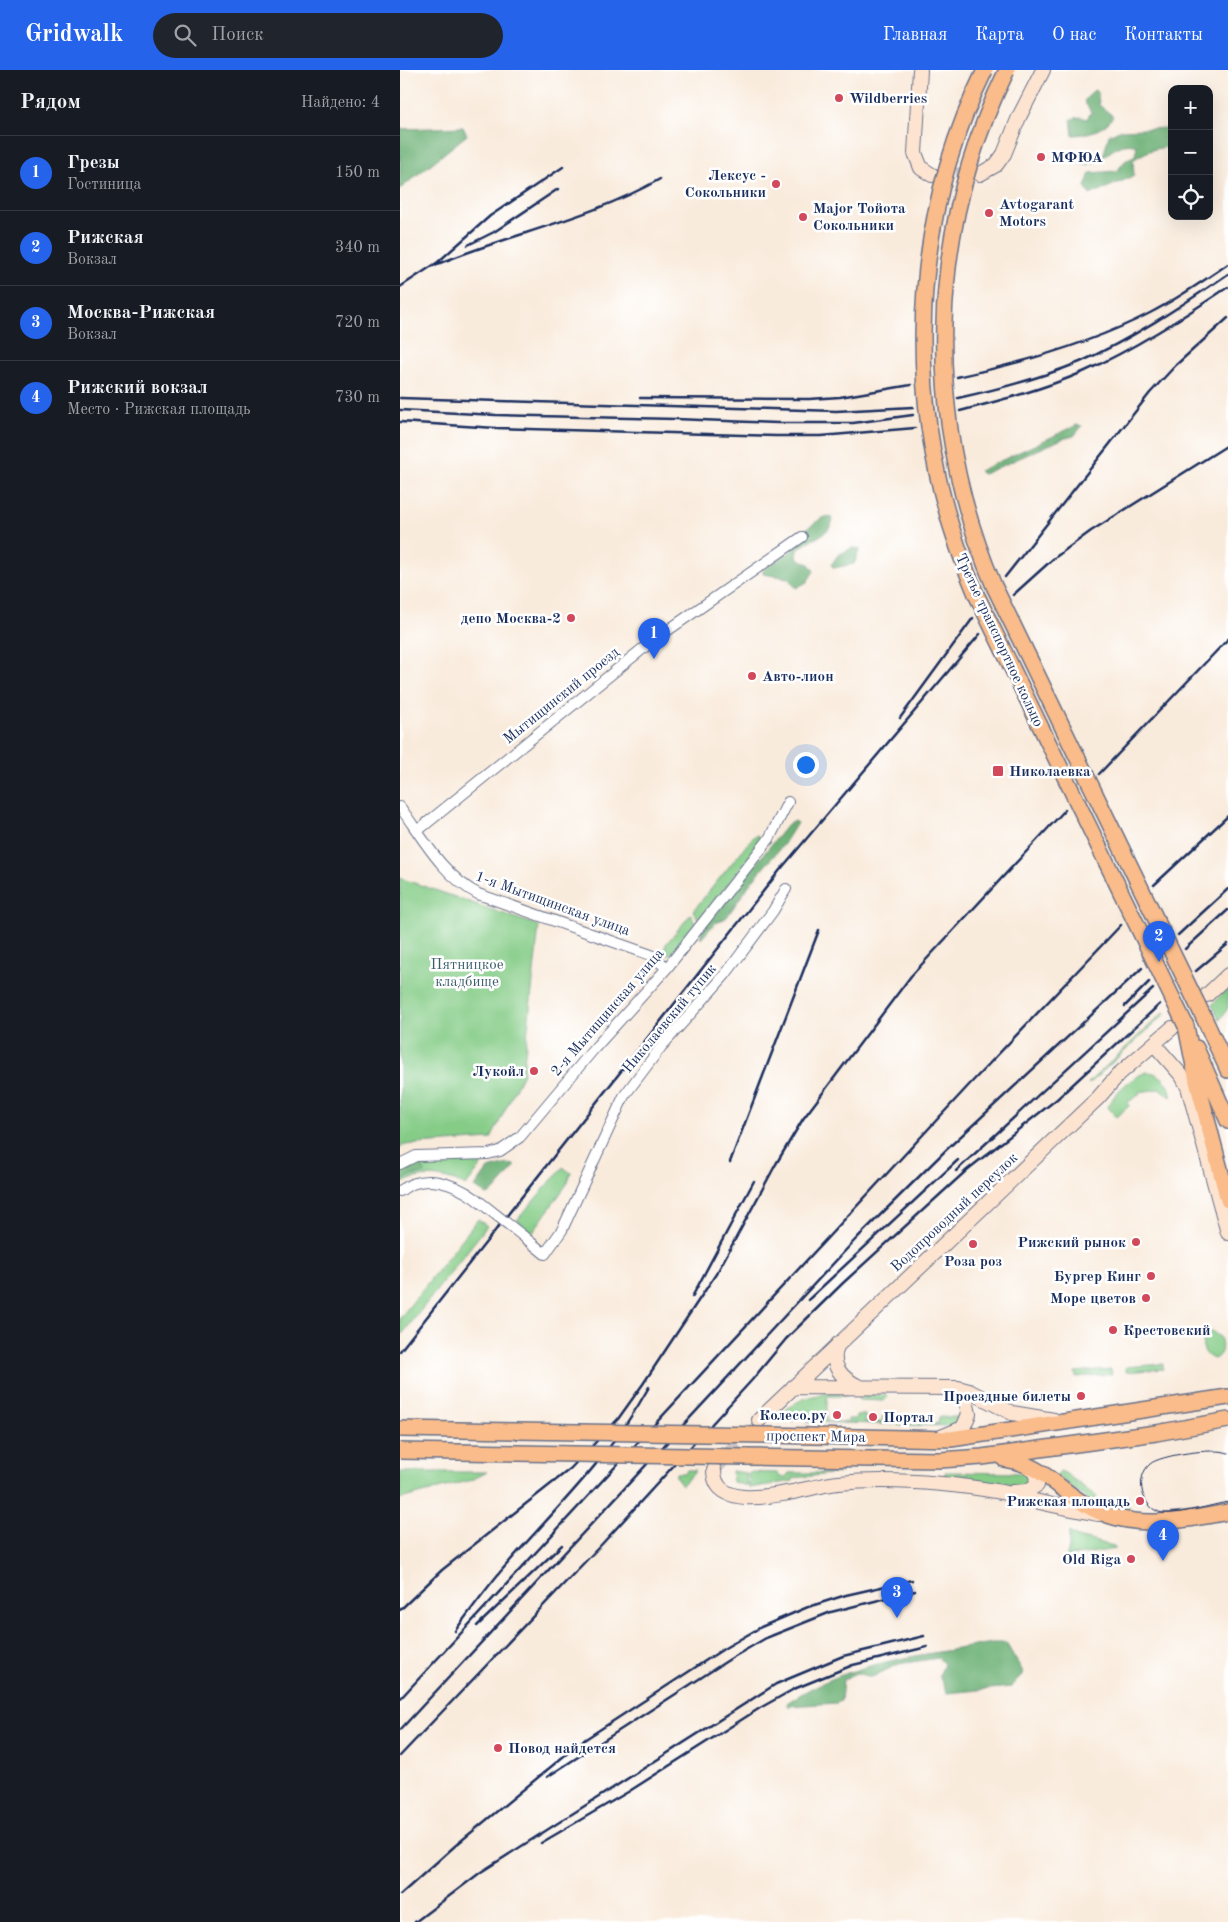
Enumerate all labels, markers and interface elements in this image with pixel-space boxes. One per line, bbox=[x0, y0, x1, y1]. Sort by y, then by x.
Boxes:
search box bbox=[153, 13, 503, 58]
icon: search bbox=[171, 21, 199, 49]
text: Gridwalk bbox=[25, 23, 123, 47]
text: Поиск bbox=[211, 26, 264, 45]
text: Главная bbox=[883, 26, 947, 44]
text: Карта bbox=[975, 26, 1024, 44]
text: О нас bbox=[1052, 26, 1096, 44]
text: Контакты bbox=[1124, 26, 1203, 44]
map controls bbox=[1168, 85, 1213, 220]
button: + bbox=[1168, 85, 1213, 130]
text: Рядом bbox=[20, 92, 81, 113]
marker: Wildberries bbox=[833, 92, 845, 104]
place label: Wildberries bbox=[849, 92, 927, 107]
text: Найдено: 4 bbox=[301, 95, 380, 111]
button: − bbox=[1168, 130, 1213, 175]
marker: МФЮА bbox=[1035, 151, 1047, 163]
place label: МФЮА bbox=[1051, 151, 1103, 166]
text: Грезы bbox=[67, 154, 120, 173]
text: 1 bbox=[31, 165, 41, 181]
text: 150 m bbox=[335, 165, 380, 181]
place label: Лексус - Сокольники bbox=[685, 169, 766, 201]
button: locate bbox=[1168, 175, 1213, 220]
text: Гостиница bbox=[67, 177, 141, 193]
marker: Лексус - Сокольники bbox=[770, 178, 782, 190]
place label: Avtogarant Motors bbox=[999, 198, 1074, 230]
place label: Major Тойота Сокольники bbox=[813, 202, 906, 234]
marker: Avtogarant Motors bbox=[983, 207, 995, 219]
marker: Major Тойота Сокольники bbox=[797, 211, 809, 223]
text: Рижская bbox=[67, 229, 144, 248]
text: 2 bbox=[31, 240, 41, 256]
text: 340 m bbox=[335, 240, 380, 256]
text: Вокзал bbox=[67, 252, 117, 268]
text: Москва-Рижская bbox=[67, 304, 215, 323]
text: 3 bbox=[31, 315, 41, 331]
text: 720 m bbox=[335, 315, 380, 331]
text: Вокзал bbox=[67, 327, 117, 343]
text: Рижский вокзал bbox=[67, 379, 208, 398]
text: 4 bbox=[31, 390, 41, 406]
text: 730 m bbox=[335, 390, 380, 406]
text: Место · Рижская площадь bbox=[67, 402, 251, 418]
street label: Третье транспортное кольцо bbox=[952, 552, 1045, 730]
place label: депо Москва-2 bbox=[461, 612, 561, 627]
marker: депо Москва-2 bbox=[565, 612, 577, 624]
pin: 1 bbox=[638, 618, 670, 659]
street label: Мытищинский проезд bbox=[501, 645, 623, 747]
marker: Авто-лион bbox=[746, 670, 758, 682]
place label: Авто-лион bbox=[762, 670, 834, 685]
your location bbox=[793, 752, 819, 778]
marker: Николаевка bbox=[991, 764, 1005, 778]
place label: Николаевка bbox=[1009, 765, 1091, 780]
street label: 1-я Мытищинская улица bbox=[473, 869, 632, 940]
pin: 2 bbox=[1143, 921, 1175, 962]
street label: 2-я Мытищинская улица bbox=[549, 946, 668, 1080]
park label: Пятницкое кладбище bbox=[430, 958, 504, 990]
street label: Николаевский тупик bbox=[620, 961, 720, 1076]
place label: Лукойл bbox=[473, 1065, 524, 1080]
marker: Лукойл bbox=[528, 1065, 540, 1077]
street label: Водопроводный переулок bbox=[889, 1150, 1022, 1276]
place label: Рижский рынок bbox=[1017, 1236, 1126, 1251]
marker: Рижский рынок bbox=[1130, 1236, 1142, 1248]
marker: Роза роз bbox=[967, 1238, 979, 1250]
place label: Роза роз bbox=[944, 1255, 1002, 1270]
place label: Бургер Кинг bbox=[1054, 1270, 1141, 1285]
marker: Бургер Кинг bbox=[1145, 1270, 1157, 1282]
place label: Море цветов bbox=[1050, 1292, 1136, 1307]
marker: Море цветов bbox=[1140, 1292, 1152, 1304]
marker: Крестовский bbox=[1107, 1324, 1119, 1336]
place label: Крестовский bbox=[1123, 1324, 1211, 1339]
place label: Проездные билеты bbox=[943, 1390, 1071, 1405]
marker: Проездные билеты bbox=[1075, 1390, 1087, 1402]
place label: Колесо.ру bbox=[759, 1409, 827, 1424]
marker: Колесо.ру bbox=[831, 1409, 843, 1421]
marker: Портал bbox=[867, 1411, 879, 1423]
place label: Портал bbox=[883, 1411, 934, 1426]
street label: проспект Мира bbox=[766, 1429, 867, 1446]
place label: Рижская площадь bbox=[1006, 1495, 1130, 1510]
marker: Рижская площадь bbox=[1134, 1495, 1146, 1507]
pin: 4 bbox=[1147, 1520, 1179, 1561]
place label: Old Riga bbox=[1062, 1553, 1121, 1568]
marker: Old Riga bbox=[1125, 1553, 1137, 1565]
pin: 3 bbox=[881, 1577, 913, 1618]
marker: Повод найдется bbox=[492, 1742, 504, 1754]
place label: Повод найдется bbox=[508, 1742, 616, 1757]

